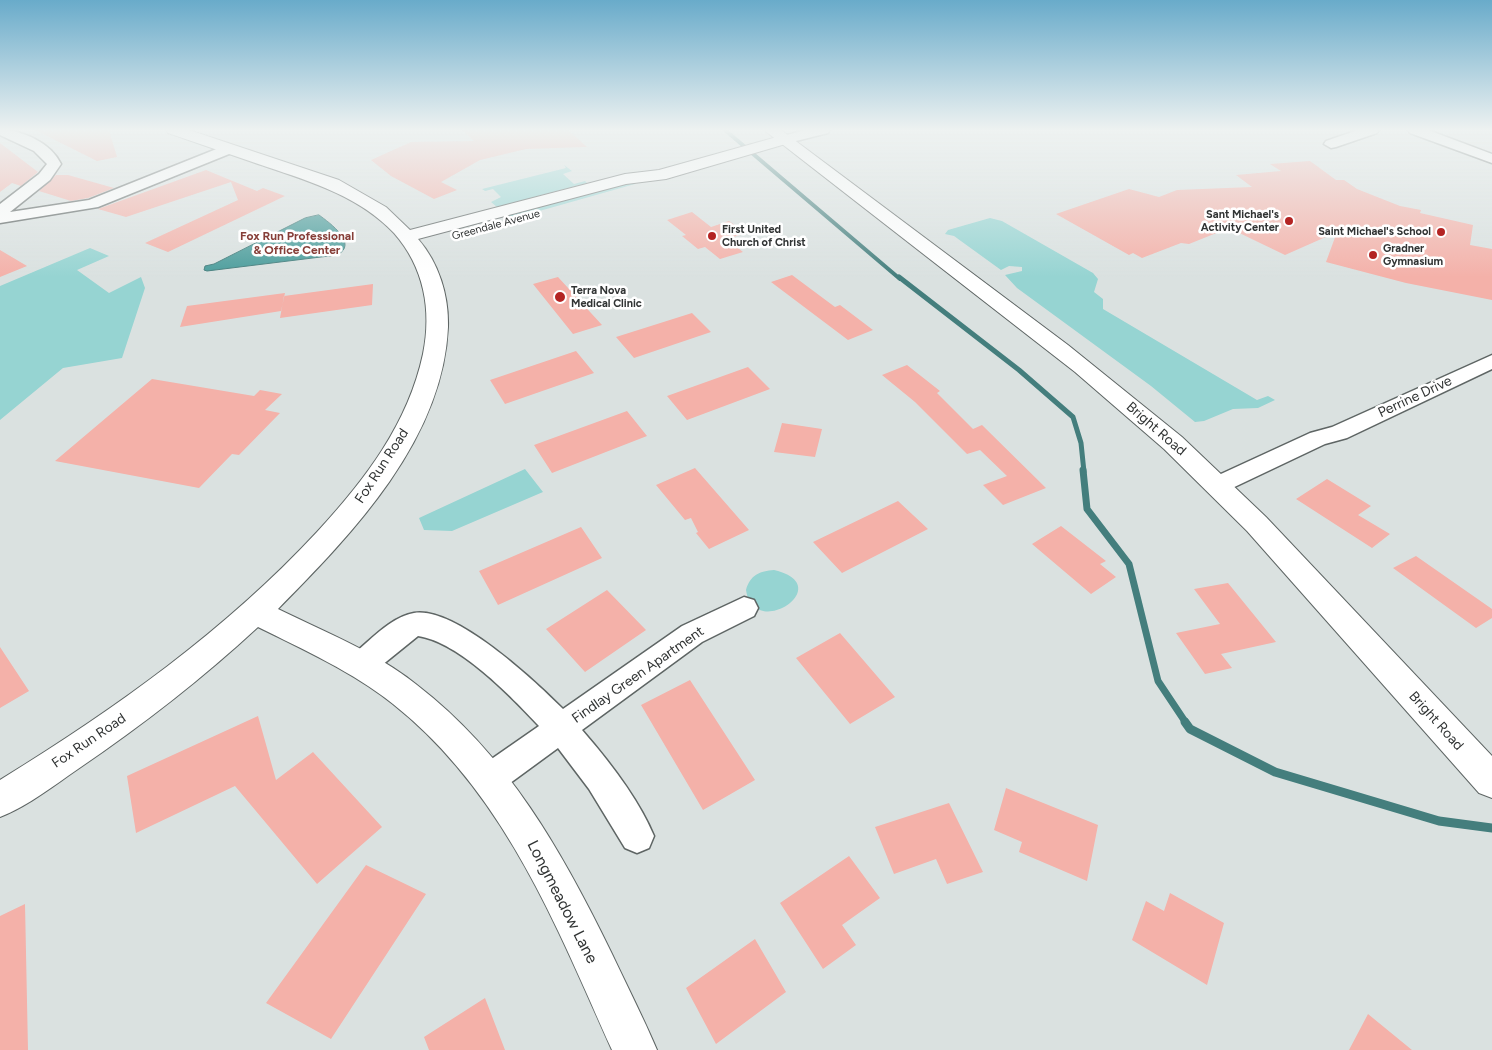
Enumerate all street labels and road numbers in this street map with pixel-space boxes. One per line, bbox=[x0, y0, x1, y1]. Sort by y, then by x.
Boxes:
street label: Greendale Avenue bbox=[451, 207, 541, 243]
street label: Perrine Drive bbox=[1375, 373, 1455, 421]
street label: Bright Road bbox=[1123, 399, 1189, 459]
street label: Fox Run Road bbox=[352, 425, 412, 507]
street label: Findlay Green Apartment bbox=[569, 623, 707, 727]
street label: Bright Road bbox=[1405, 688, 1467, 754]
street label: Fox Run Road bbox=[49, 710, 129, 772]
street label: Longmeadow Lane bbox=[523, 837, 601, 967]

